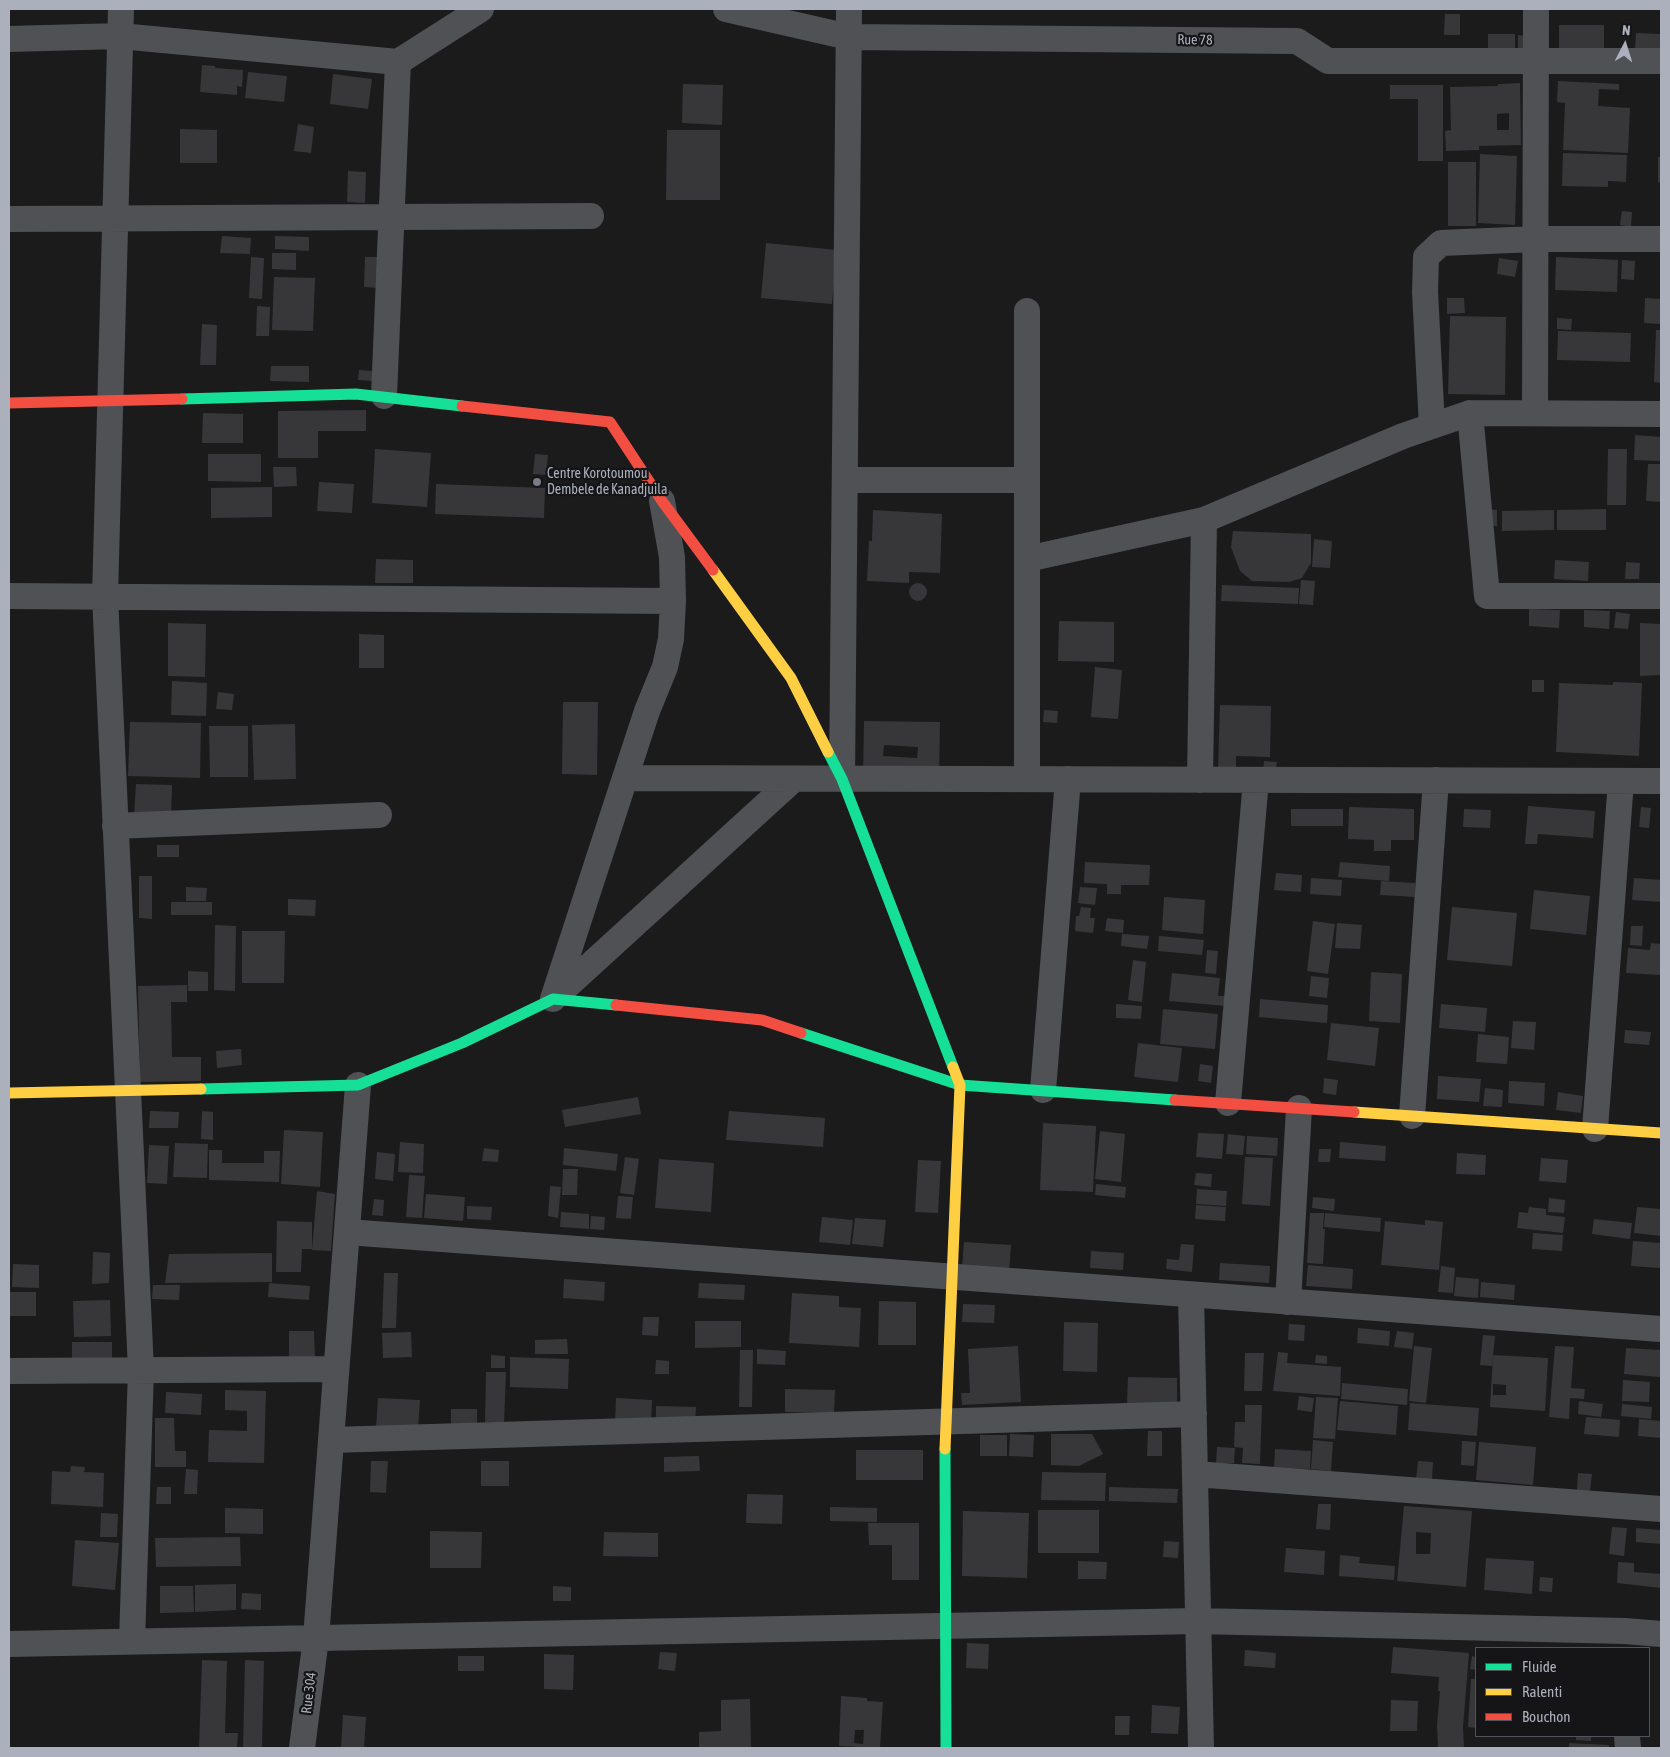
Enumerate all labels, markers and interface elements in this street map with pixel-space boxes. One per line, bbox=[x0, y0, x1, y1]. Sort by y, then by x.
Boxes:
north arrow bbox=[1600, 20, 1650, 70]
text: N bbox=[1621, 22, 1631, 38]
street label: Rue 78 bbox=[1177, 31, 1213, 49]
place label: Centre Korotoumou Dembele de Kanadjuila bbox=[547, 466, 667, 498]
marker: Centre Korotoumou Dembele de Kanadjuila bbox=[531, 476, 543, 488]
legend bbox=[1475, 1647, 1650, 1737]
text: Fluide bbox=[1522, 1658, 1557, 1675]
street label: Rue 304 bbox=[298, 1671, 320, 1715]
text: Ralenti bbox=[1522, 1683, 1562, 1700]
text: Bouchon bbox=[1522, 1708, 1571, 1725]

